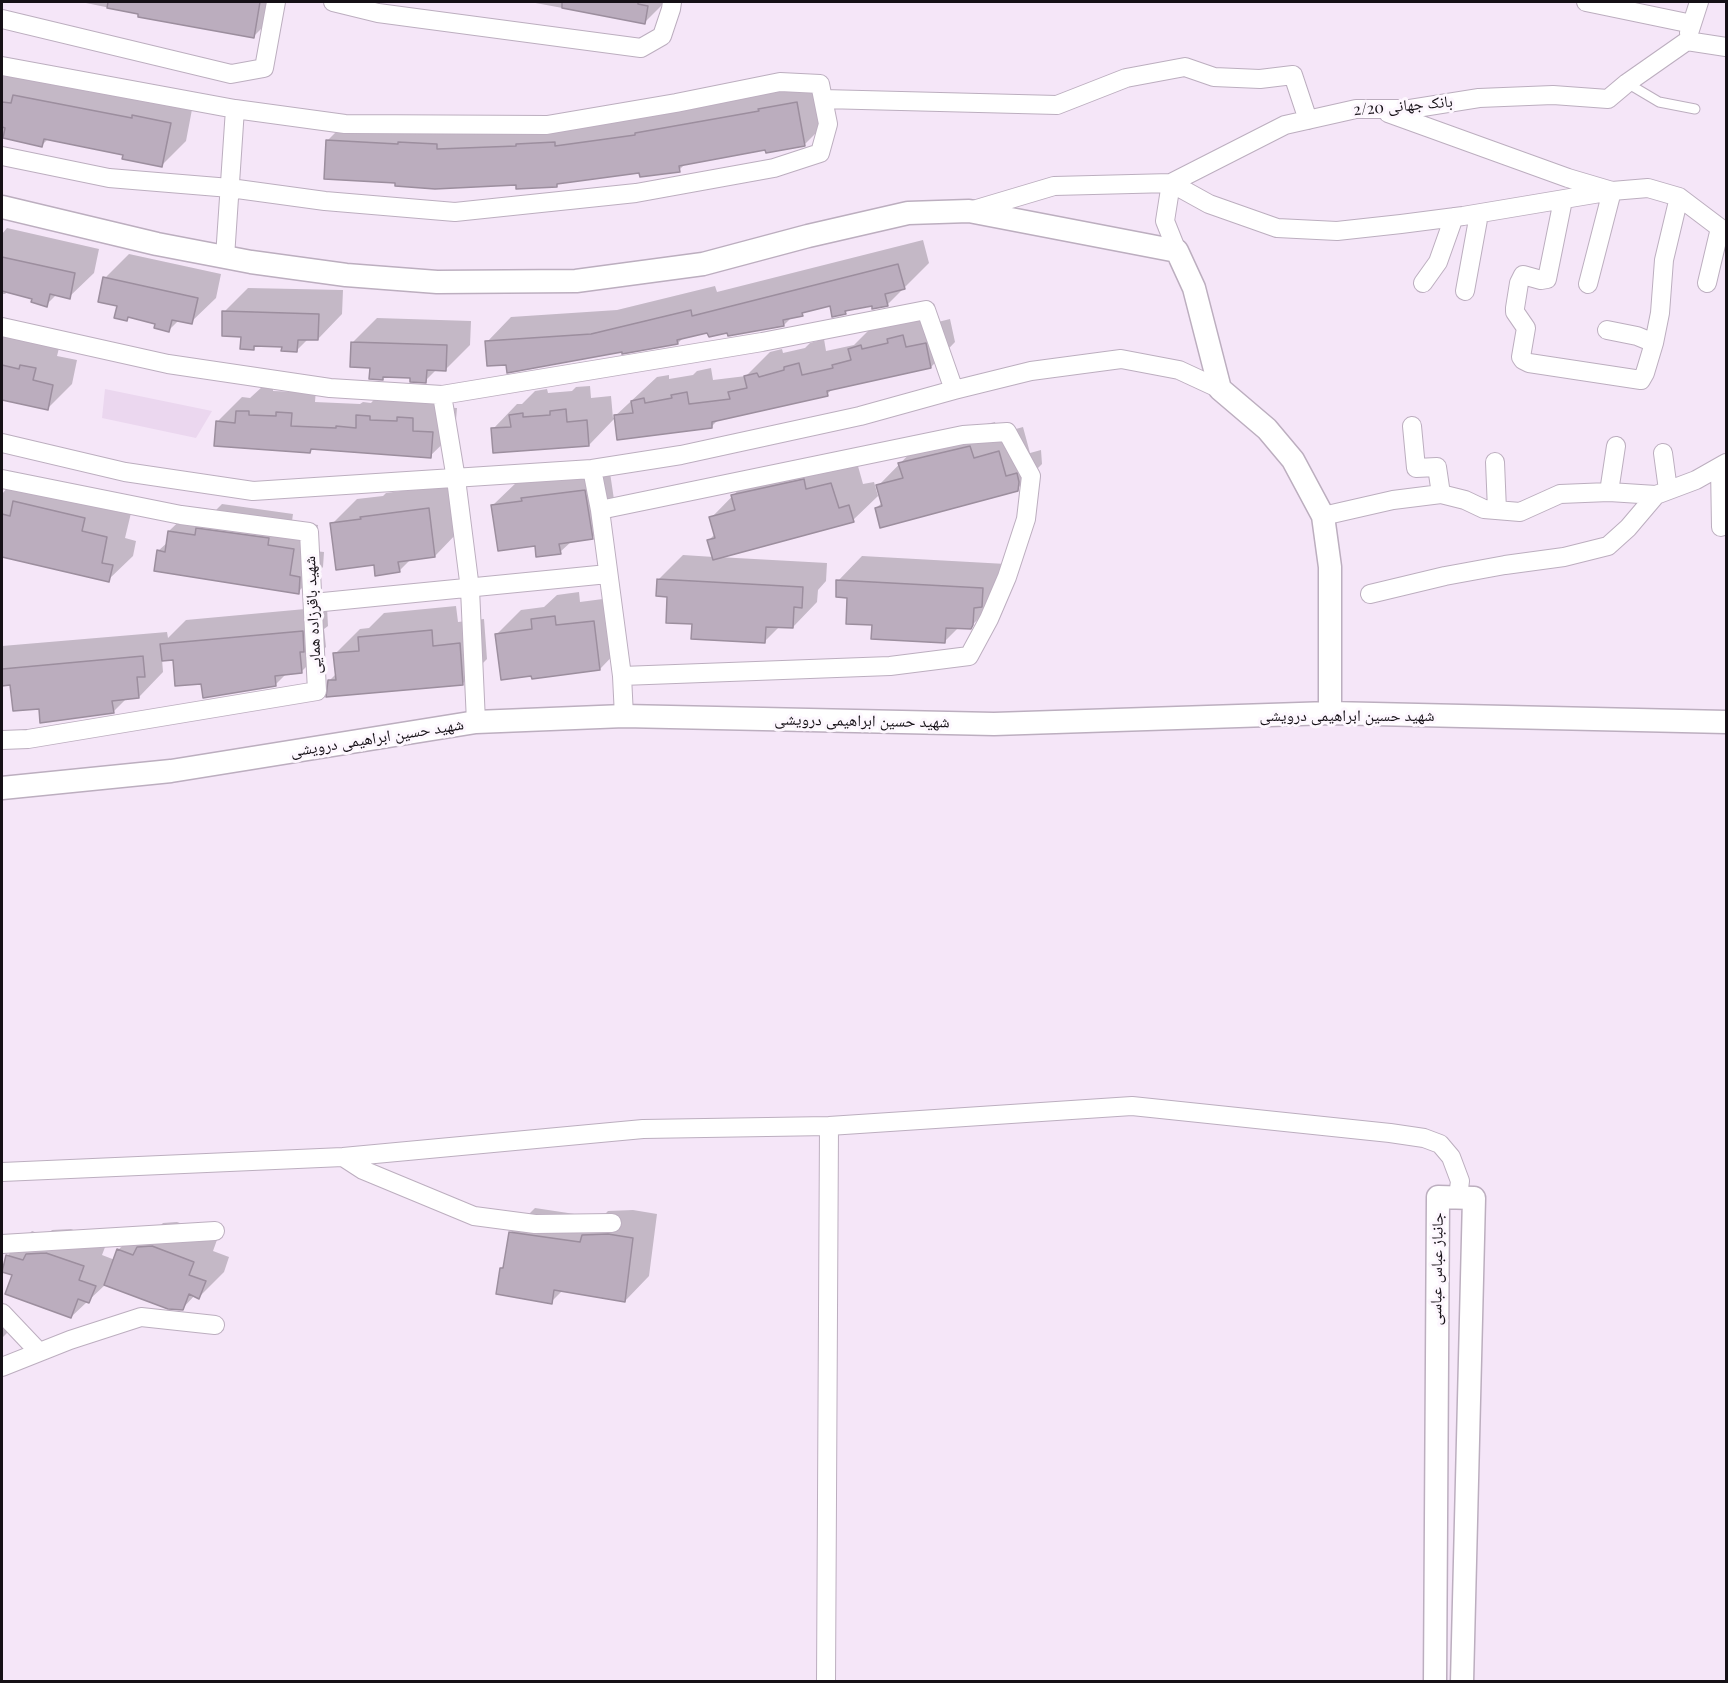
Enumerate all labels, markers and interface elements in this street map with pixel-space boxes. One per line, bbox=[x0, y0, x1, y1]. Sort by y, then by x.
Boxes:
street label: بانک جهانی 2/20 bbox=[1353, 92, 1453, 120]
street label: شهید باقرزاده همایی bbox=[300, 556, 326, 674]
street label: شهید حسین ابراهیمی درویشی bbox=[1259, 706, 1435, 726]
street label: شهید حسین ابراهیمی درویشی bbox=[774, 710, 950, 732]
street label: شهید حسین ابراهیمی درویشی bbox=[289, 715, 465, 761]
street label: جانباز عباس عباسی bbox=[1426, 1212, 1448, 1326]

